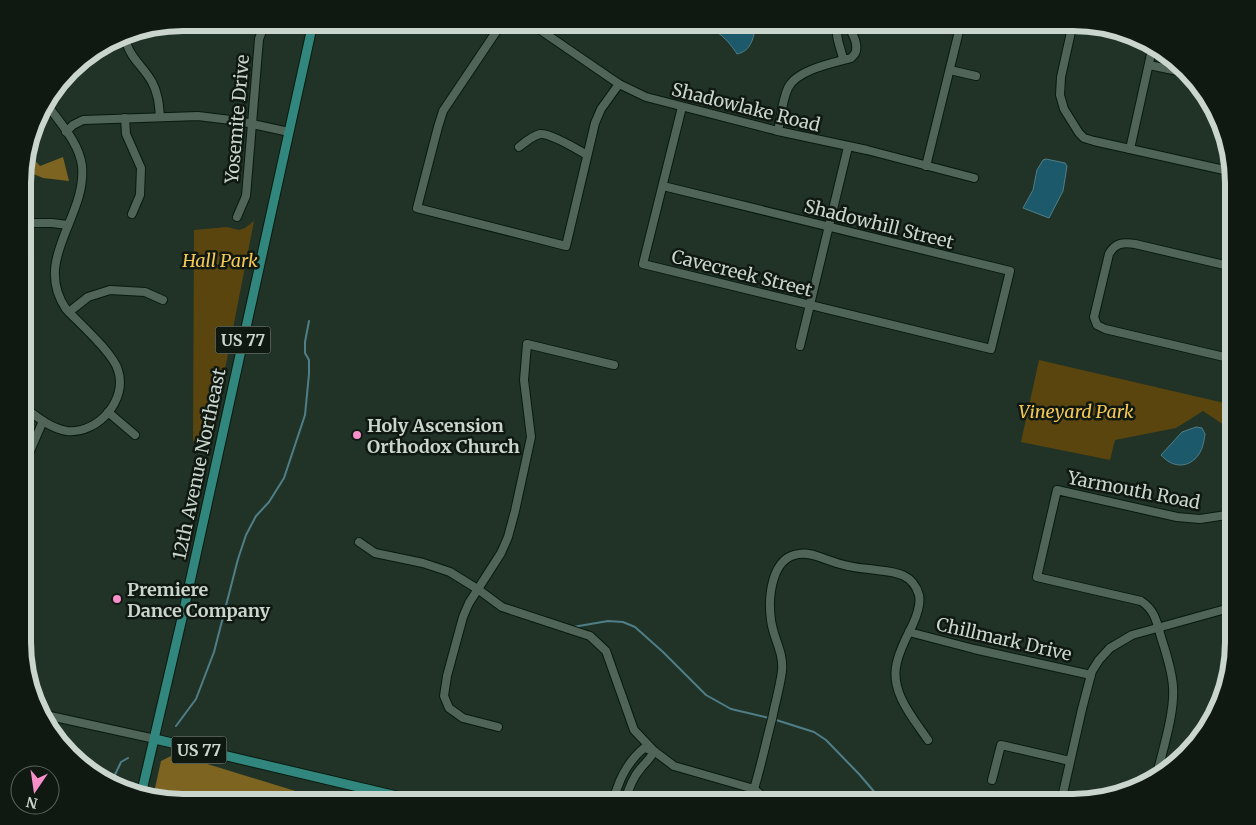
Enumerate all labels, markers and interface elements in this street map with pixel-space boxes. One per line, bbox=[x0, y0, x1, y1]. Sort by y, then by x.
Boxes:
street label: Yosemite Drive bbox=[220, 54, 254, 185]
street label: Shadowlake Road bbox=[669, 77, 823, 137]
street label: Shadowhill Street bbox=[802, 194, 956, 254]
street label: Cavecreek Street bbox=[669, 244, 815, 302]
park label: Hall Park bbox=[181, 249, 258, 272]
road number: US 77 bbox=[216, 326, 270, 354]
street label: 12th Avenue Northeast bbox=[167, 366, 231, 562]
park label: Vineyard Park bbox=[1018, 400, 1134, 423]
place label: Holy Ascension Orthodox Church bbox=[367, 414, 520, 458]
marker: Holy Ascension Orthodox Church bbox=[351, 429, 363, 441]
street label: Yarmouth Road bbox=[1065, 466, 1202, 514]
place label: Premiere Dance Company bbox=[127, 578, 271, 622]
marker: Premiere Dance Company bbox=[111, 593, 123, 605]
street label: Chillmark Drive bbox=[934, 612, 1074, 666]
road number: US 77 bbox=[172, 736, 226, 764]
north arrow bbox=[10, 765, 60, 815]
text: N bbox=[25, 793, 39, 813]

